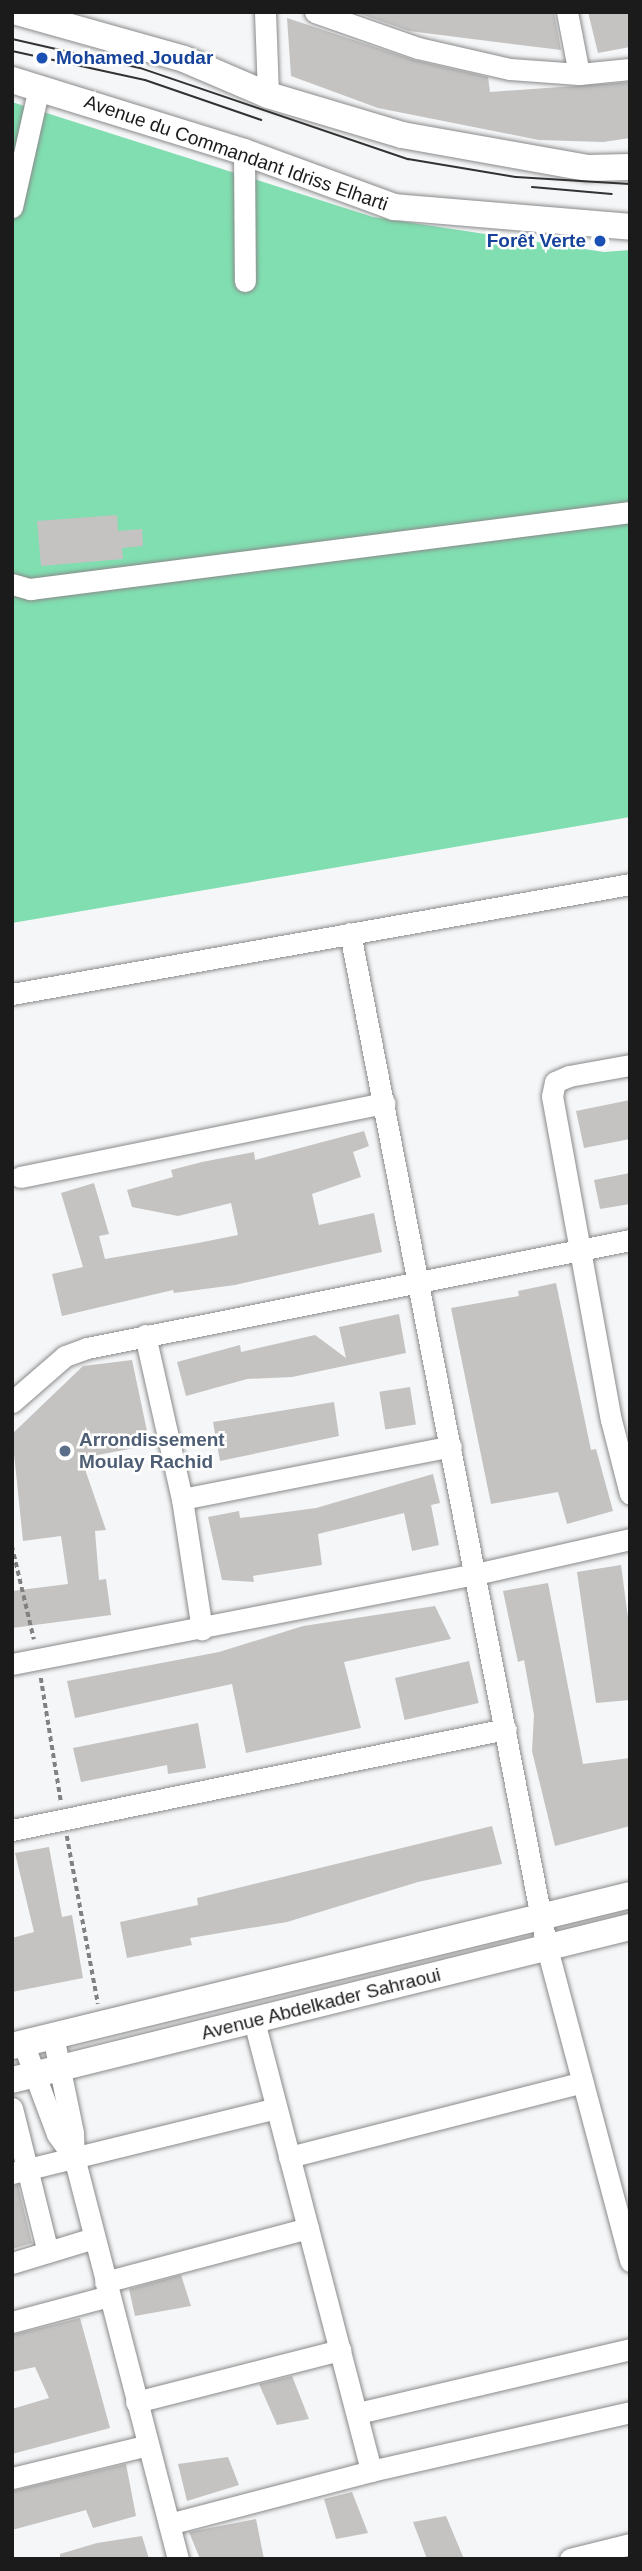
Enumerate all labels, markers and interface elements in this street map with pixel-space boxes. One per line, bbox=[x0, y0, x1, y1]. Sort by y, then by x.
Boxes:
place label: Mohamed Joudar bbox=[56, 47, 213, 69]
marker: Mohamed Joudar bbox=[34, 50, 50, 66]
street label: Avenue du Commandant Idriss Elharti bbox=[81, 90, 391, 216]
place label: Forêt Verte bbox=[487, 230, 586, 252]
marker: Forêt Verte bbox=[592, 233, 608, 249]
place label: Arrondissement Moulay Rachid bbox=[79, 1429, 225, 1473]
marker: Arrondissement Moulay Rachid bbox=[57, 1443, 73, 1459]
street label: Avenue Abdelkader Sahraoui bbox=[198, 1963, 444, 2045]

